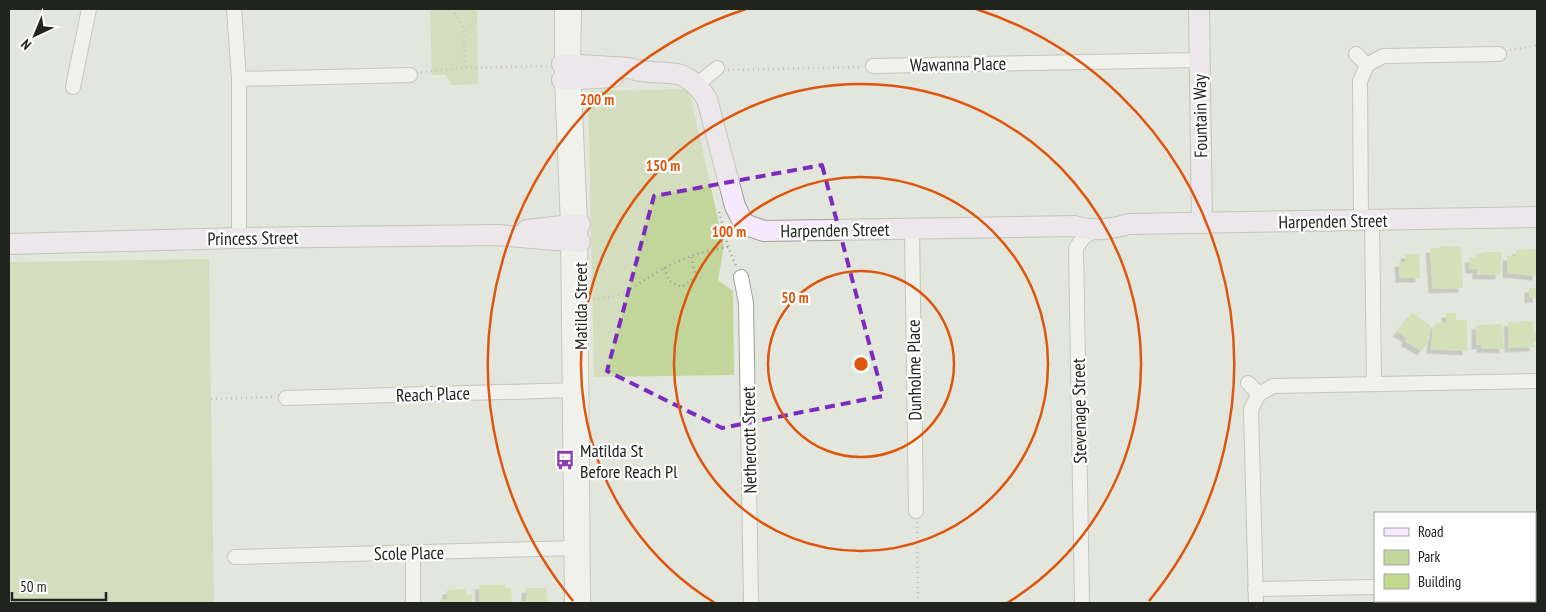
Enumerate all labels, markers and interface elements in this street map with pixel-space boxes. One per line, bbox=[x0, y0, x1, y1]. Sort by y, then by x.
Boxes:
north arrow bbox=[10, 10, 60, 60]
text: N bbox=[17, 35, 35, 53]
street label: Wawanna Place bbox=[910, 52, 1006, 76]
street label: Fountain Way bbox=[1188, 74, 1212, 158]
text: 200 m bbox=[580, 90, 614, 109]
text: 150 m bbox=[646, 156, 680, 175]
street label: Harpenden Street bbox=[1278, 209, 1388, 233]
street label: Harpenden Street bbox=[780, 218, 890, 242]
text: 100 m bbox=[712, 222, 746, 241]
street label: Princess Street bbox=[207, 226, 299, 250]
street label: Matilda Street bbox=[569, 262, 592, 350]
text: 50 m bbox=[781, 288, 809, 307]
street label: Dunholme Place bbox=[902, 319, 926, 421]
centre of rings bbox=[852, 355, 870, 373]
street label: Stevenage Street bbox=[1067, 358, 1091, 464]
street label: Reach Place bbox=[396, 381, 470, 407]
street label: Nethercott Street bbox=[737, 386, 761, 494]
place label: Matilda St Before Reach Pl bbox=[580, 439, 678, 483]
bus stop icon: Matilda St Before Reach Pl bbox=[554, 449, 576, 471]
legend bbox=[1374, 512, 1536, 602]
text: Road bbox=[1418, 522, 1444, 541]
street label: Scole Place bbox=[374, 541, 444, 565]
text: Park bbox=[1418, 547, 1440, 566]
scale bar bbox=[12, 570, 106, 602]
text: Building bbox=[1418, 572, 1461, 591]
text: 50 m bbox=[20, 577, 46, 596]

